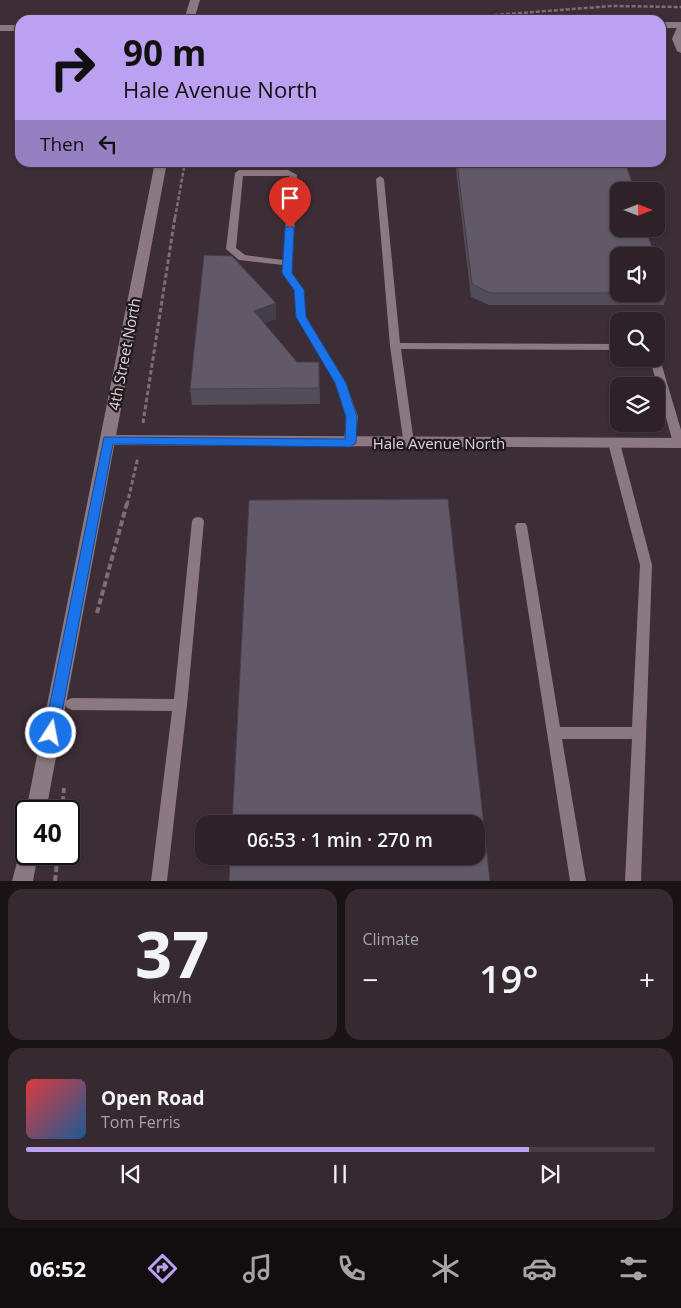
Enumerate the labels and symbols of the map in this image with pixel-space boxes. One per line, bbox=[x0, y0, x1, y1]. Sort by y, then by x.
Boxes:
pin bbox=[269, 177, 311, 228]
north arrow bbox=[610, 182, 665, 238]
street label: 4th Street North bbox=[103, 296, 145, 412]
street label: Hale Avenue North bbox=[373, 433, 505, 453]
position arrow bbox=[24, 706, 76, 758]
speed limit sign: 40 bbox=[15, 800, 80, 865]

